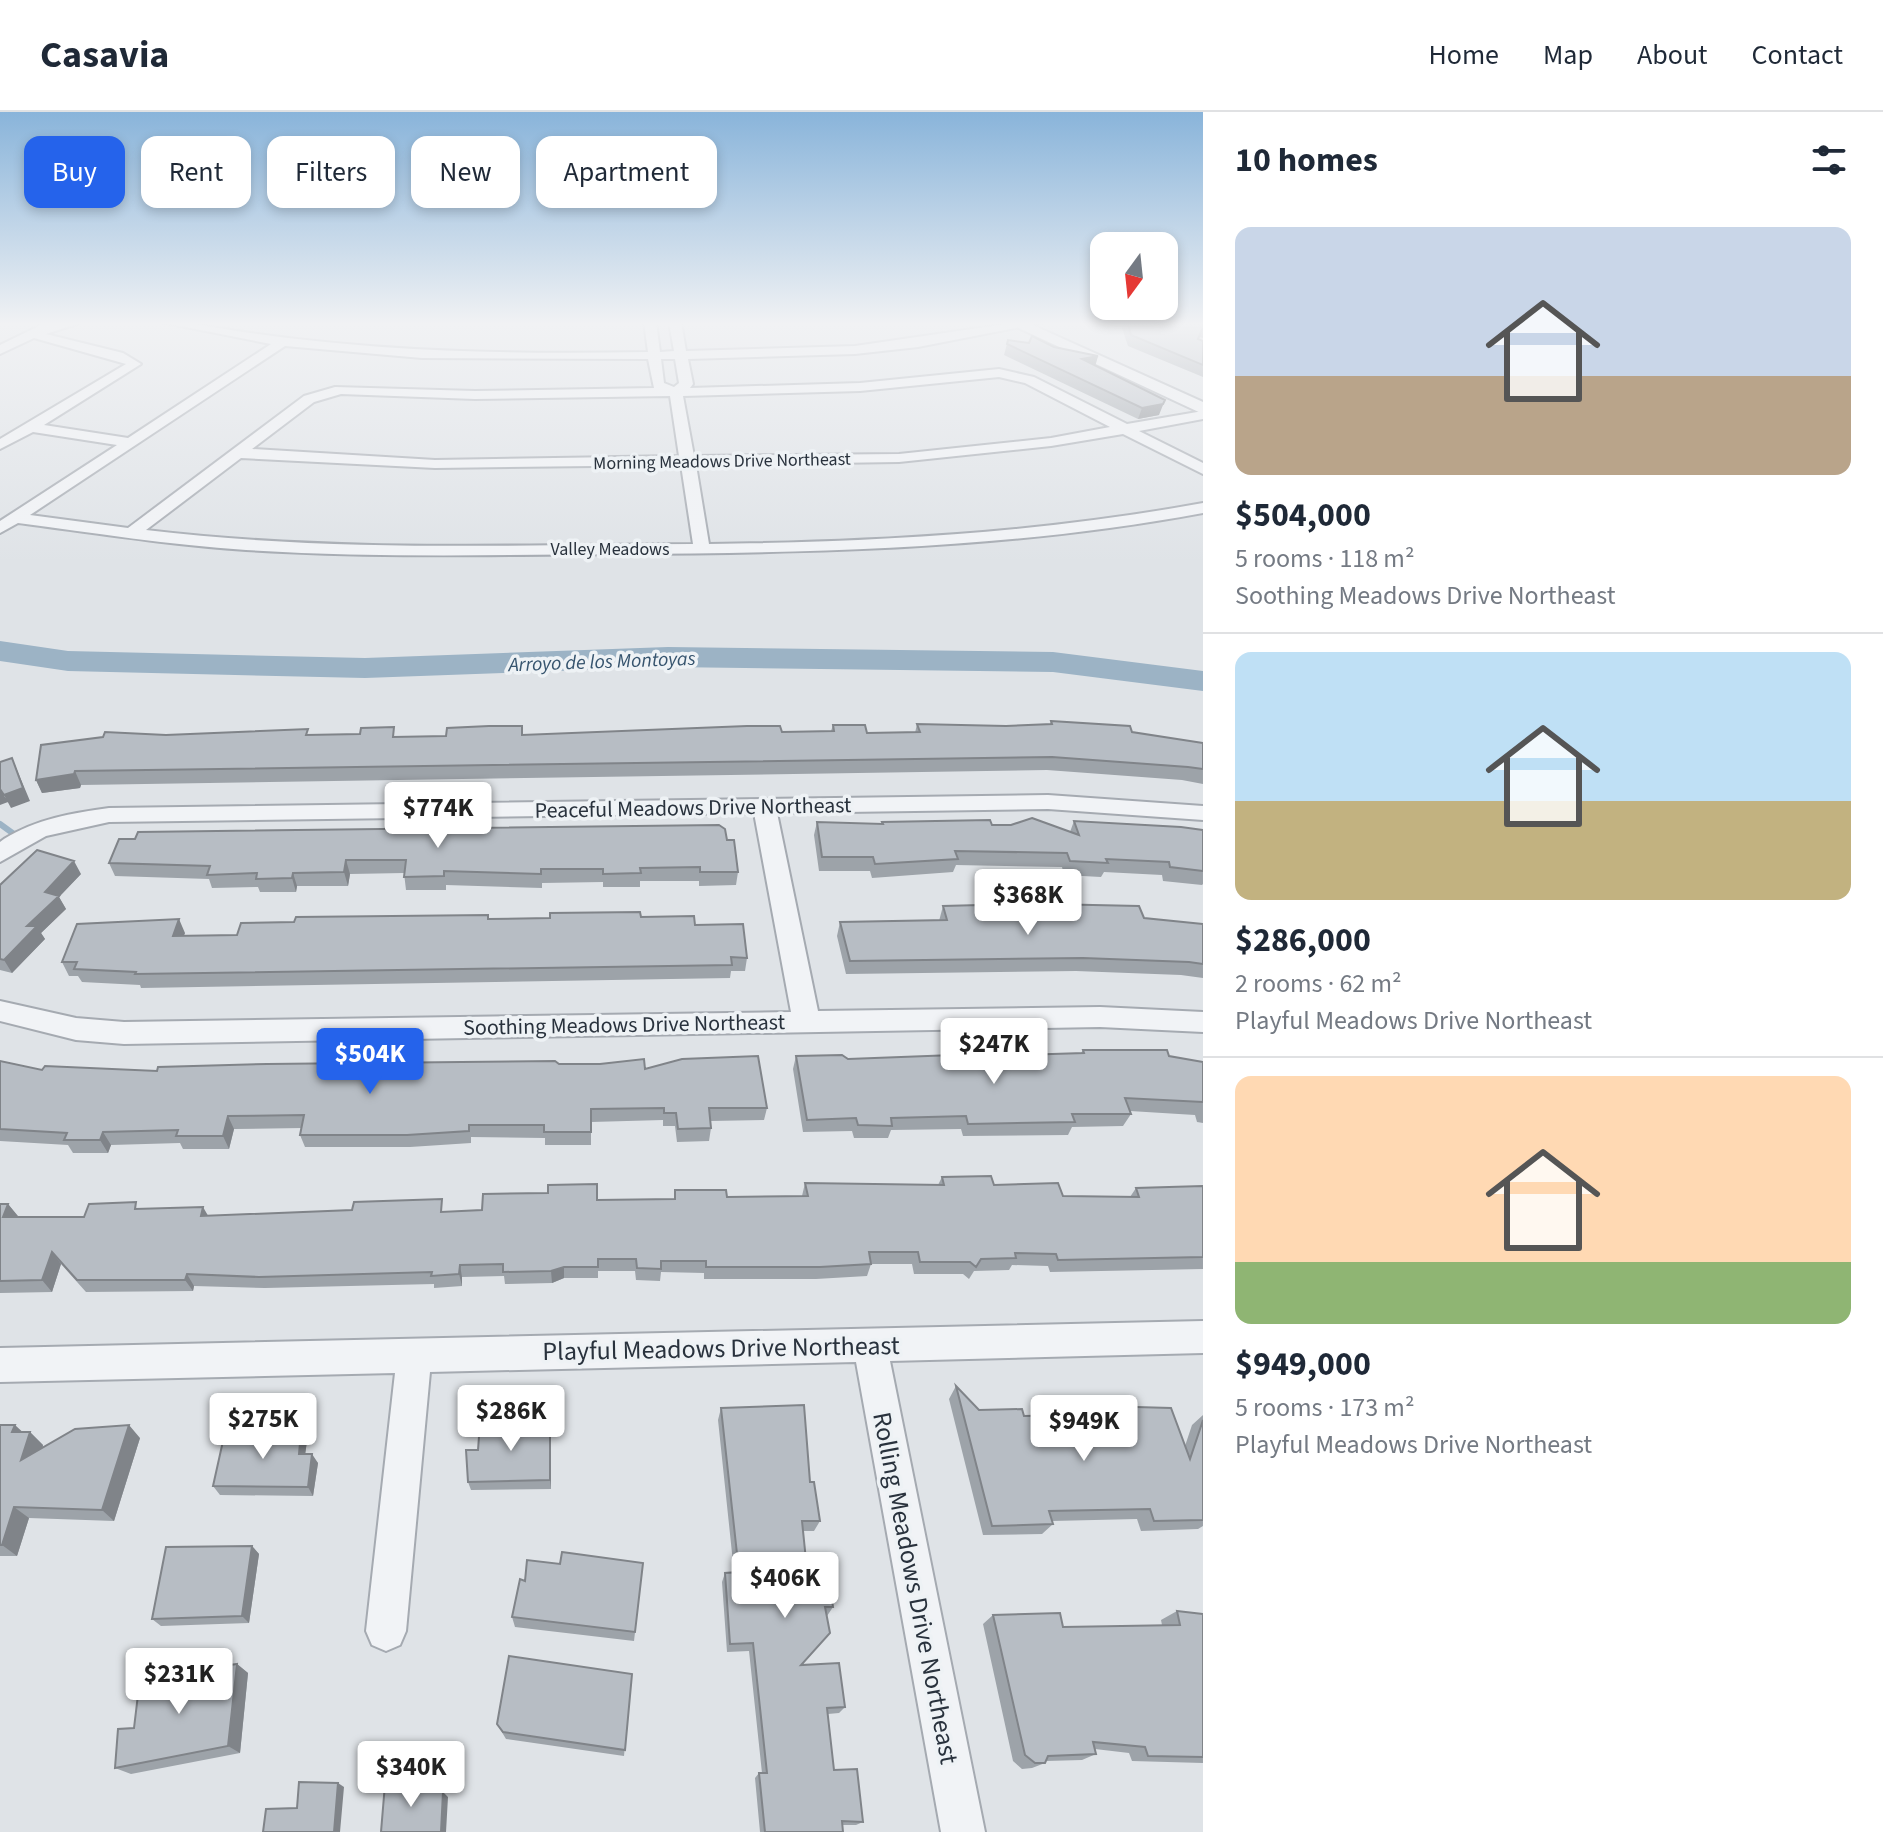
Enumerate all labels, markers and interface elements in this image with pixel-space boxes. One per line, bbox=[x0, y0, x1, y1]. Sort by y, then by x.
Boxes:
text: Casavia bbox=[40, 28, 169, 82]
text: Home bbox=[1428, 35, 1499, 75]
text: Map bbox=[1543, 35, 1593, 75]
text: About bbox=[1637, 35, 1708, 75]
text: Contact bbox=[1752, 35, 1843, 75]
chip: Buy bbox=[24, 136, 125, 208]
chip: Rent bbox=[141, 136, 251, 208]
chip: Filters bbox=[267, 136, 395, 208]
chip: New bbox=[411, 136, 520, 208]
chip: Apartment bbox=[536, 136, 717, 208]
text: 10 homes bbox=[1235, 136, 1378, 185]
icon: filters bbox=[1807, 138, 1851, 182]
north arrow bbox=[1090, 232, 1178, 320]
map controls bbox=[1090, 232, 1178, 320]
icon: home bbox=[1471, 279, 1615, 423]
street label: Morning Meadows Drive Northeast bbox=[593, 447, 851, 476]
text: $504,000 bbox=[1235, 491, 1371, 540]
street label: Valley Meadows bbox=[550, 537, 670, 562]
text: 5 rooms · 118 m² bbox=[1235, 540, 1414, 577]
text: Soothing Meadows Drive Northeast bbox=[1235, 577, 1615, 614]
water label: Arroyo de los Montoyas bbox=[506, 645, 696, 679]
icon: home bbox=[1471, 704, 1615, 848]
pin: $774K bbox=[382, 782, 494, 850]
text: $774K bbox=[403, 789, 473, 826]
street label: Peaceful Meadows Drive Northeast bbox=[534, 789, 852, 827]
pin: $368K bbox=[972, 869, 1084, 937]
text: $368K bbox=[993, 876, 1063, 913]
text: $286,000 bbox=[1235, 916, 1371, 965]
text: 2 rooms · 62 m² bbox=[1235, 965, 1402, 1002]
text: Playful Meadows Drive Northeast bbox=[1235, 1002, 1592, 1039]
street label: Soothing Meadows Drive Northeast bbox=[463, 1006, 786, 1044]
pin: $247K bbox=[938, 1018, 1050, 1086]
text: $247K bbox=[959, 1025, 1029, 1062]
pin: $504K bbox=[314, 1028, 426, 1096]
text: $504K bbox=[335, 1035, 405, 1072]
icon: home bbox=[1471, 1128, 1615, 1272]
street label: Playful Meadows Drive Northeast bbox=[542, 1327, 900, 1370]
text: $949,000 bbox=[1235, 1340, 1371, 1389]
pin: $286K bbox=[455, 1385, 567, 1453]
text: 5 rooms · 173 m² bbox=[1235, 1389, 1414, 1426]
text: $286K bbox=[476, 1392, 546, 1429]
pin: $275K bbox=[207, 1393, 319, 1461]
pin: $949K bbox=[1028, 1395, 1140, 1463]
text: $275K bbox=[228, 1400, 298, 1437]
text: $949K bbox=[1049, 1402, 1119, 1439]
street label: Rolling Meadows Drive Northeast bbox=[863, 1409, 968, 1767]
text: Playful Meadows Drive Northeast bbox=[1235, 1426, 1592, 1463]
pin: $406K bbox=[729, 1552, 841, 1620]
text: $406K bbox=[750, 1559, 820, 1596]
pin: $231K bbox=[123, 1648, 235, 1716]
text: $231K bbox=[144, 1655, 214, 1692]
pin: $340K bbox=[355, 1741, 467, 1809]
text: $340K bbox=[376, 1748, 446, 1785]

